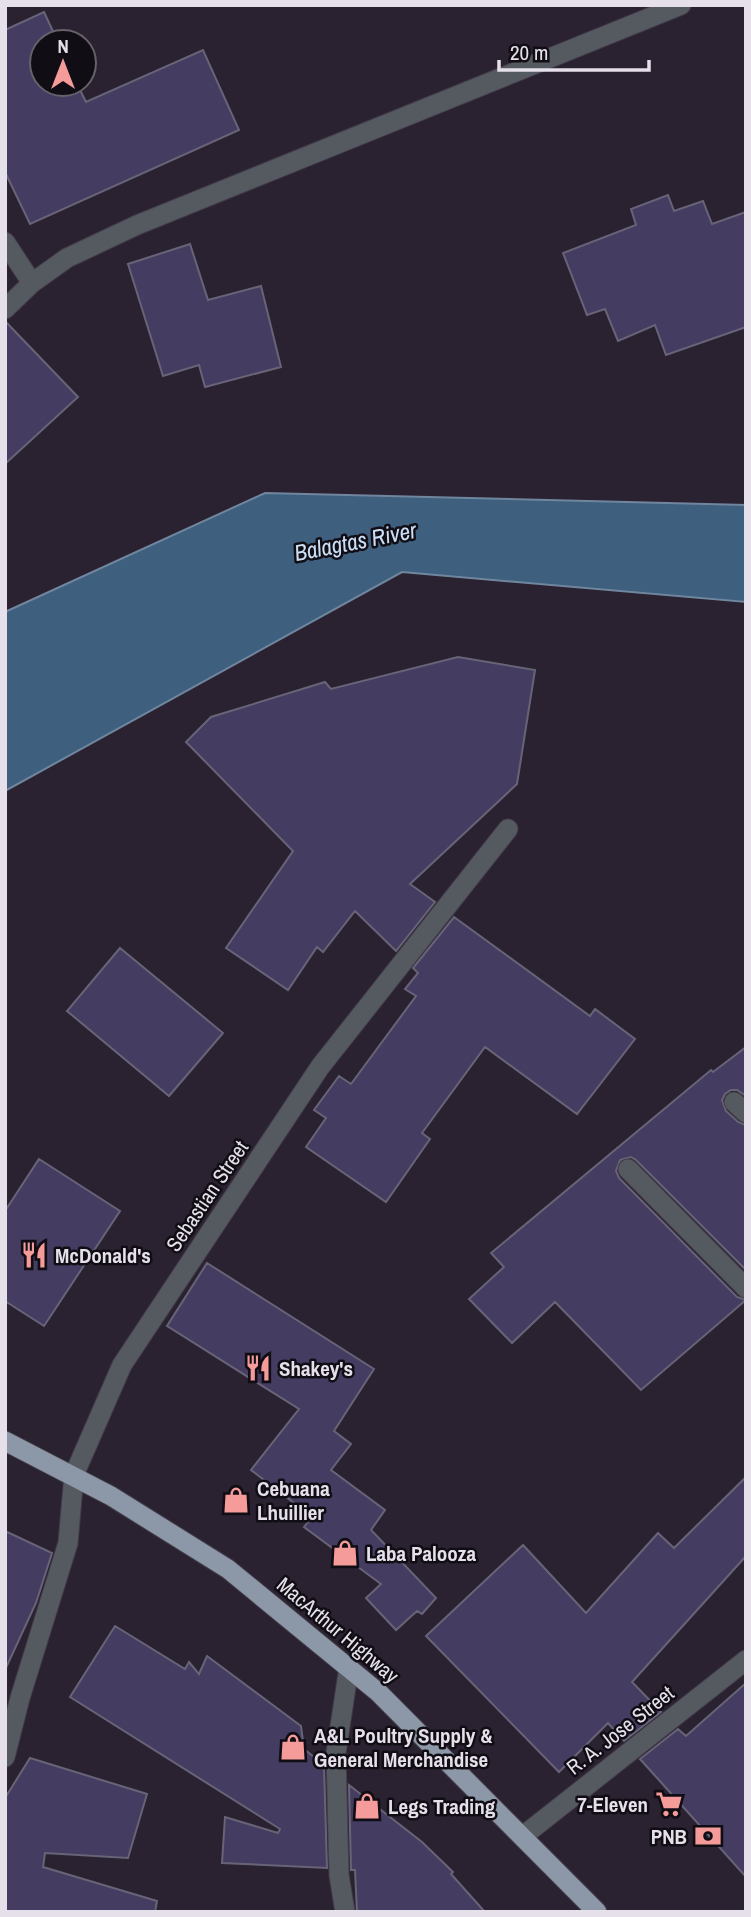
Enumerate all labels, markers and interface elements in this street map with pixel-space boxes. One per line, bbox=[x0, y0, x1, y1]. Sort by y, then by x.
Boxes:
north arrow bbox=[28, 28, 98, 98]
scale bar bbox=[499, 28, 650, 72]
text: N bbox=[57, 33, 69, 59]
text: 20 m bbox=[510, 38, 548, 67]
water label: Balagtas River bbox=[291, 514, 419, 568]
street label: Sebastian Street bbox=[159, 1135, 255, 1257]
restaurant icon: McDonald's bbox=[19, 1240, 49, 1270]
place label: McDonald's bbox=[55, 1241, 151, 1270]
restaurant icon: Shakey's bbox=[243, 1353, 273, 1383]
place label: Shakey's bbox=[279, 1354, 353, 1383]
place label: Cebuana Lhuillier bbox=[257, 1474, 330, 1527]
shop icon: Cebuana Lhuillier bbox=[221, 1485, 251, 1515]
shop icon: Laba Palooza bbox=[330, 1538, 360, 1568]
place label: Laba Palooza bbox=[366, 1539, 476, 1568]
street label: MacArthur Highway bbox=[271, 1570, 406, 1690]
street label: R. A. Jose Street bbox=[560, 1679, 680, 1781]
place label: A&L Poultry Supply & General Merchandise bbox=[314, 1721, 493, 1774]
shop icon: A&L Poultry Supply & General Merchandise bbox=[278, 1732, 308, 1762]
supermarket icon: 7-Eleven bbox=[654, 1789, 684, 1819]
place label: 7-Eleven bbox=[577, 1790, 648, 1819]
shop icon: Legs Trading bbox=[352, 1791, 382, 1821]
place label: Legs Trading bbox=[388, 1792, 496, 1821]
bank icon: PNB bbox=[693, 1821, 723, 1851]
place label: PNB bbox=[651, 1822, 687, 1851]

